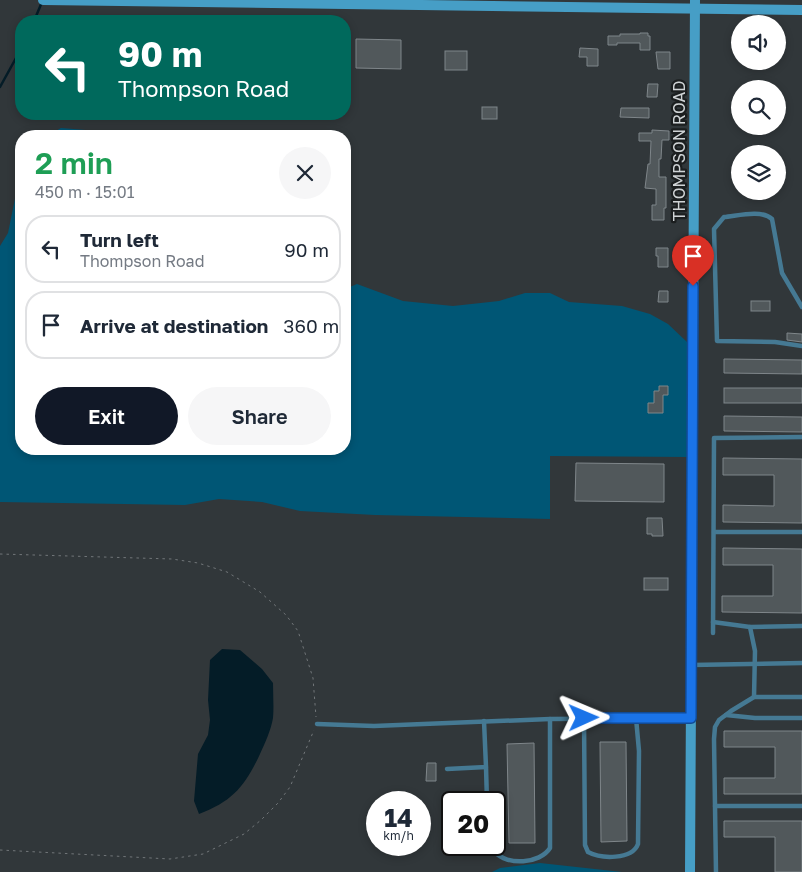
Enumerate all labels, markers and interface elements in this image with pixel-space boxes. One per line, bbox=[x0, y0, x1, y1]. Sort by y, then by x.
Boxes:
map controls bbox=[731, 15, 786, 200]
button: sound bbox=[731, 15, 786, 70]
text: 90 m bbox=[118, 33, 202, 75]
icon: left bbox=[35, 35, 100, 100]
text: Thompson Road bbox=[118, 75, 289, 102]
button: search bbox=[731, 80, 786, 135]
street label: THOMPSON ROAD bbox=[669, 81, 689, 221]
text: 2 min bbox=[35, 145, 113, 181]
button: layers bbox=[731, 145, 786, 200]
button: close bbox=[279, 147, 331, 199]
text: 450 m · 15:01 bbox=[35, 182, 134, 202]
text: Turn left bbox=[80, 228, 159, 251]
icon: left bbox=[37, 235, 65, 263]
pin bbox=[672, 235, 714, 286]
text: 90 m bbox=[284, 238, 329, 261]
icon: arrive bbox=[679, 242, 707, 270]
text: Thompson Road bbox=[80, 251, 204, 271]
icon: arrive bbox=[37, 311, 65, 339]
text: Arrive at destination bbox=[80, 314, 268, 337]
text: 360 m bbox=[283, 314, 339, 337]
button: Exit bbox=[35, 387, 178, 445]
button: Share bbox=[188, 387, 331, 445]
position arrow bbox=[557, 691, 609, 743]
speed limit sign: 20 bbox=[441, 791, 506, 856]
text: 14 bbox=[384, 802, 413, 833]
text: km/h bbox=[383, 828, 414, 843]

